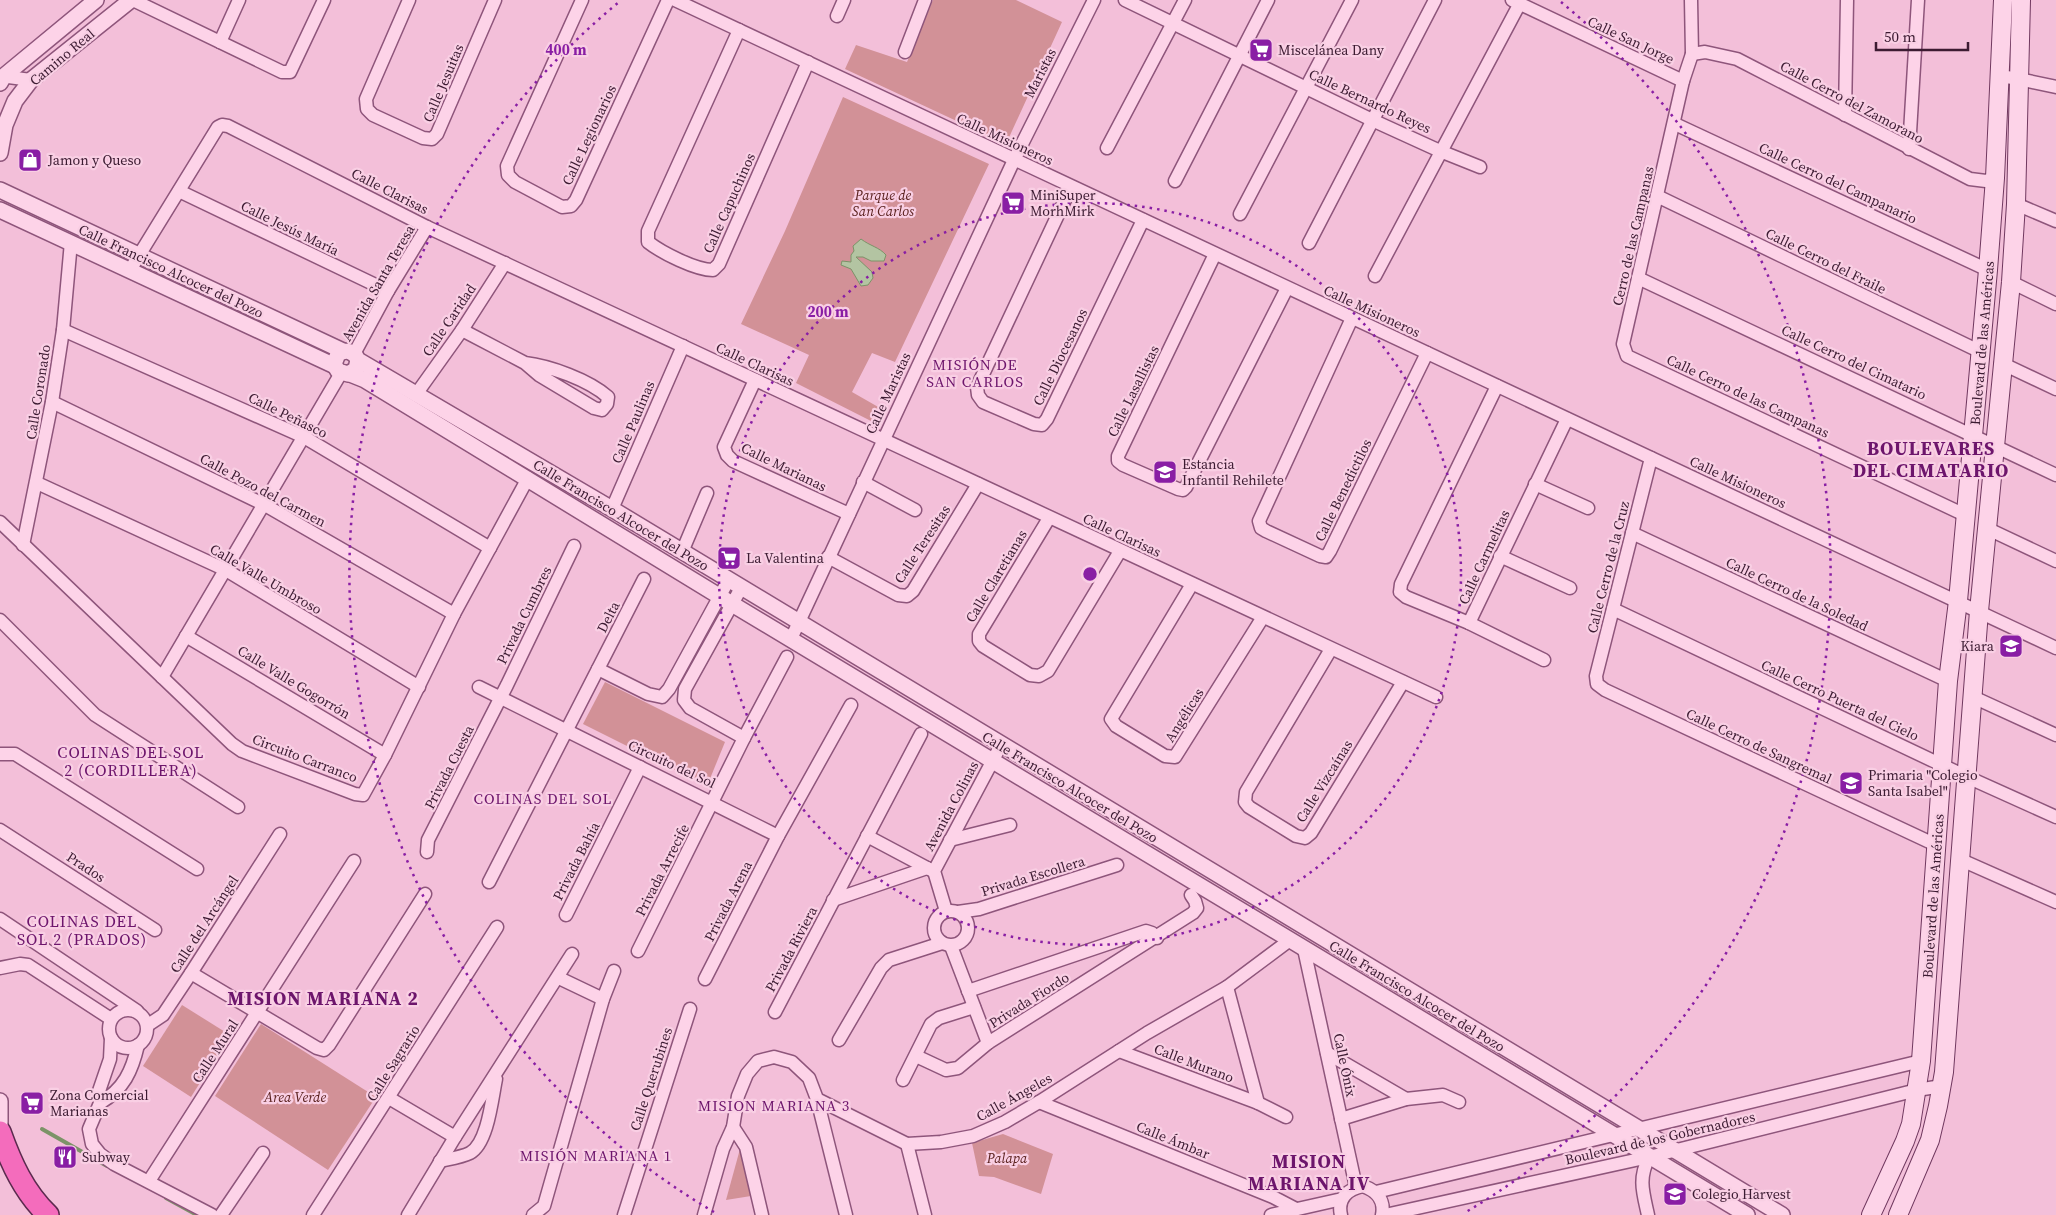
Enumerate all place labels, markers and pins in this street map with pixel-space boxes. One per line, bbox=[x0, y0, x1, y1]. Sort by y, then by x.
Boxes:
supermarket icon: Miscelánea Dany bbox=[1248, 37, 1274, 63]
place label: Miscelánea Dany bbox=[1278, 40, 1385, 60]
shop icon: Jamon y Queso bbox=[17, 147, 43, 173]
place label: Jamon y Queso bbox=[47, 150, 142, 170]
place label: MiniSuper MorhMirk bbox=[1030, 185, 1096, 221]
supermarket icon: MiniSuper MorhMirk bbox=[1000, 190, 1026, 216]
place label: Estancia Infantil Rehilete bbox=[1182, 454, 1284, 490]
school or university icon: Estancia Infantil Rehilete bbox=[1152, 459, 1178, 485]
supermarket icon: La Valentina bbox=[716, 545, 742, 571]
place label: La Valentina bbox=[746, 548, 825, 568]
centre of rings bbox=[1081, 565, 1099, 583]
school or university icon: Kiara bbox=[1998, 633, 2024, 659]
place label: Kiara bbox=[1961, 636, 1995, 656]
place label: Primaria "Colegio Santa Isabel" bbox=[1868, 765, 1978, 801]
school or university icon: Primaria "Colegio Santa Isabel" bbox=[1838, 770, 1864, 796]
place label: Zona Comercial Marianas bbox=[50, 1085, 149, 1121]
supermarket icon: Zona Comercial Marianas bbox=[19, 1090, 45, 1116]
restaurant icon: Subway bbox=[52, 1144, 78, 1170]
place label: Subway bbox=[82, 1147, 131, 1167]
school or university icon: Colegio Harvest bbox=[1662, 1181, 1688, 1207]
place label: Colegio Harvest bbox=[1692, 1184, 1791, 1204]

